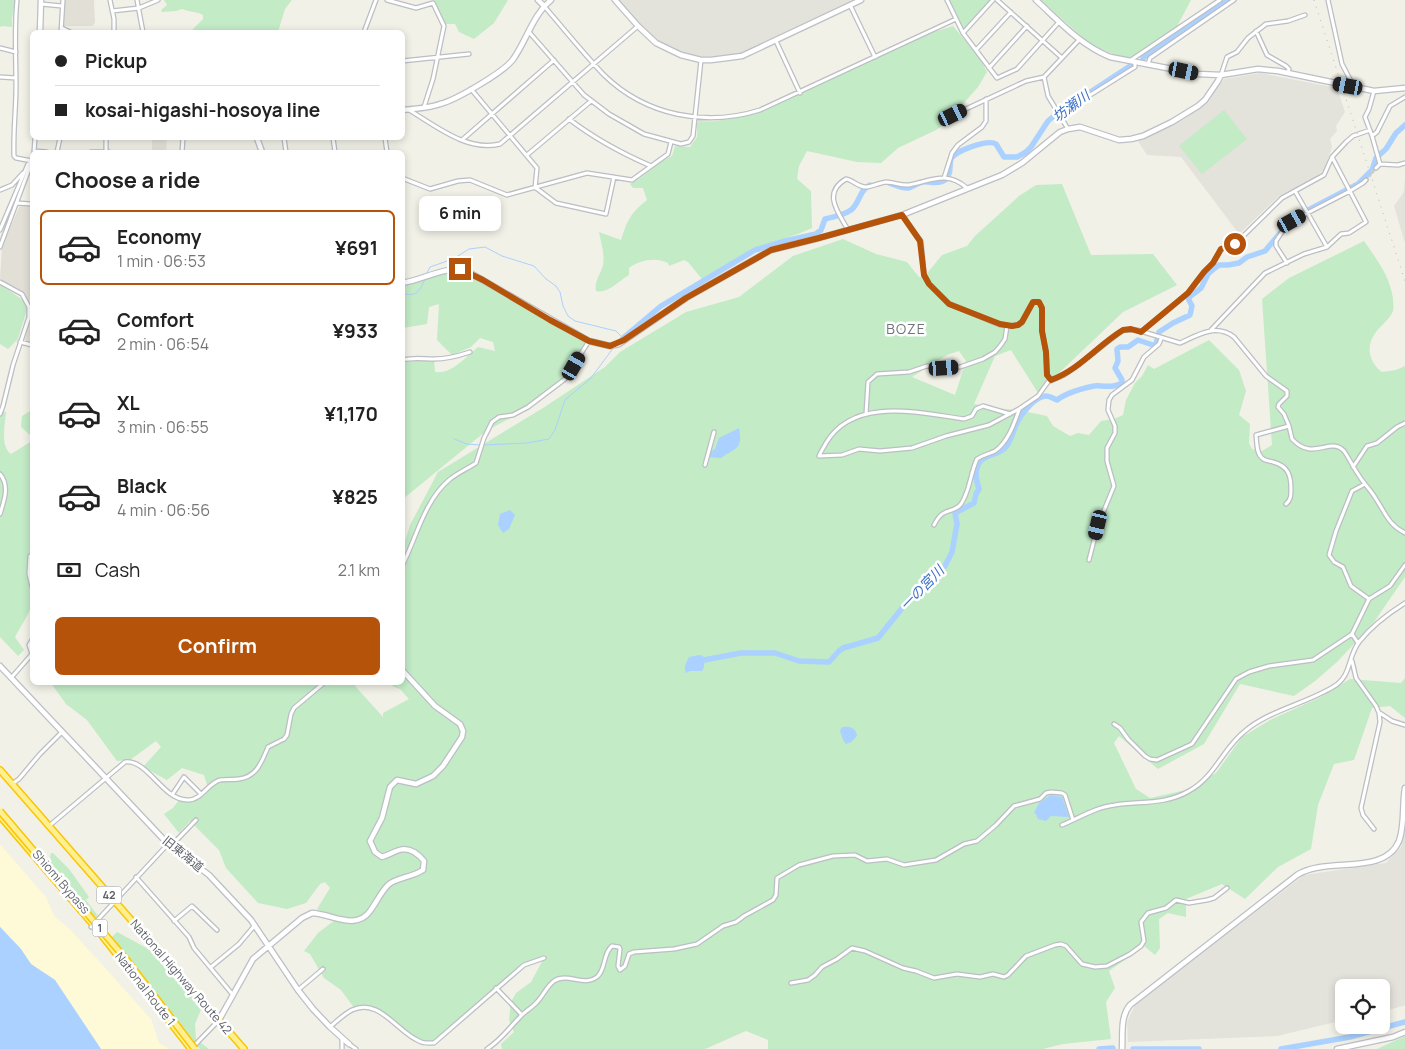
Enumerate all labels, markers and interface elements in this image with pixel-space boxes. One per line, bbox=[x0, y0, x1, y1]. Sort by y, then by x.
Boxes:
text: Pickup bbox=[85, 48, 147, 74]
car bbox=[1167, 61, 1200, 81]
car bbox=[1331, 76, 1364, 96]
water label: 坊瀬川 bbox=[1048, 84, 1095, 126]
text: kosai-higashi-hosoya line bbox=[85, 97, 320, 123]
car bbox=[936, 102, 969, 128]
text: Choose a ride bbox=[55, 165, 200, 195]
callout: 6 min bbox=[419, 196, 501, 232]
text: 6 min bbox=[439, 202, 481, 224]
car bbox=[1275, 207, 1308, 235]
text: Economy bbox=[117, 224, 201, 250]
icon: car bbox=[57, 225, 102, 270]
route start bbox=[1224, 233, 1246, 255]
text: ¥691 bbox=[335, 235, 378, 261]
text: 1 min · 06:53 bbox=[117, 250, 206, 272]
route end bbox=[449, 258, 471, 280]
text: Comfort bbox=[117, 307, 194, 333]
icon: car bbox=[57, 308, 102, 353]
text: ¥933 bbox=[332, 318, 378, 344]
district label: BOZE bbox=[886, 319, 926, 338]
text: 2 min · 06:54 bbox=[117, 333, 209, 355]
car bbox=[560, 349, 587, 383]
car bbox=[928, 359, 959, 377]
text: XL bbox=[117, 390, 140, 416]
icon: car bbox=[57, 391, 102, 436]
text: ¥1,170 bbox=[324, 401, 378, 427]
text: 3 min · 06:55 bbox=[117, 416, 209, 438]
text: Black bbox=[117, 473, 166, 499]
icon: car bbox=[57, 474, 102, 519]
text: ¥825 bbox=[332, 484, 378, 510]
text: 4 min · 06:56 bbox=[117, 499, 210, 521]
car bbox=[1087, 509, 1108, 541]
icon: cash bbox=[55, 556, 83, 584]
text: Cash bbox=[95, 557, 140, 583]
text: 2.1 km bbox=[338, 559, 380, 581]
water label: 一の宮川 bbox=[895, 559, 949, 614]
button: Confirm bbox=[55, 617, 380, 675]
street label: 旧東海道 bbox=[159, 832, 207, 875]
street label: Shiomi Bypass bbox=[29, 846, 94, 917]
road number: 42 bbox=[96, 886, 122, 904]
street label: National Highway Route 42 bbox=[127, 915, 236, 1038]
road number: 1 bbox=[92, 920, 108, 936]
street label: National Route 1 bbox=[111, 948, 180, 1029]
map controls bbox=[1335, 979, 1390, 1034]
button: locate bbox=[1335, 979, 1390, 1034]

